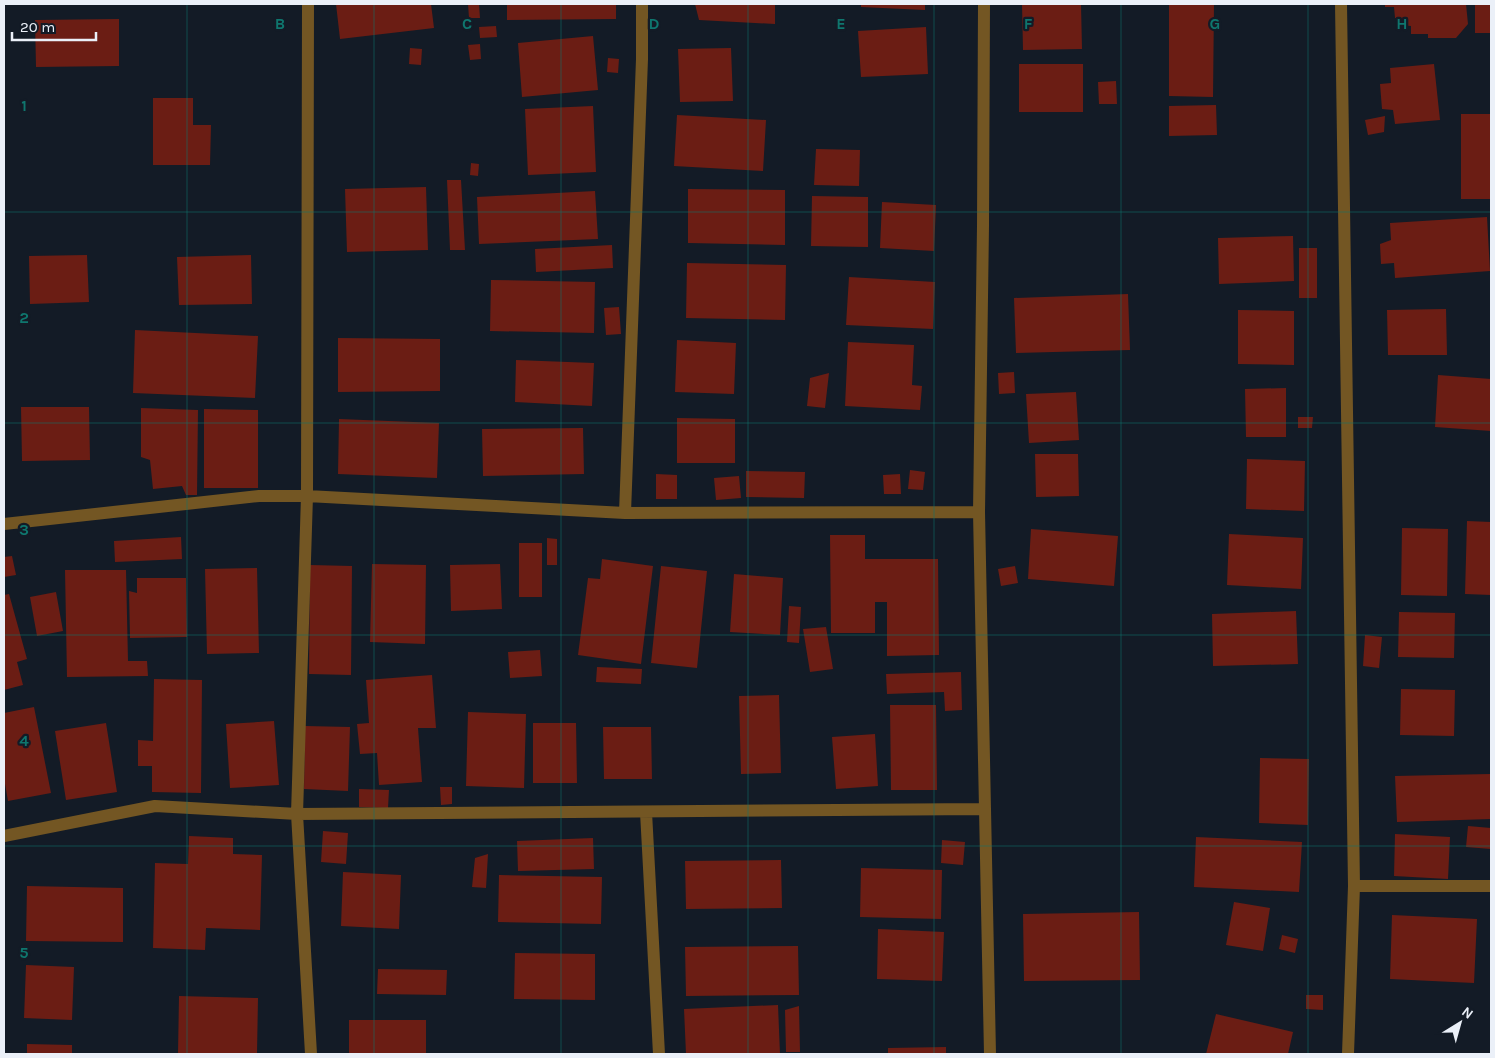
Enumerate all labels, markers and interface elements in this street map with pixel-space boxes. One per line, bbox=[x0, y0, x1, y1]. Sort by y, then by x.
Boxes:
scale bar bbox=[12, 10, 96, 42]
text: B bbox=[275, 14, 285, 33]
text: C bbox=[462, 14, 472, 33]
text: D bbox=[649, 14, 660, 33]
text: E bbox=[836, 14, 846, 33]
text: F bbox=[1024, 14, 1033, 33]
text: G bbox=[1210, 14, 1220, 33]
text: H bbox=[1396, 14, 1408, 33]
text: 20 m bbox=[20, 18, 55, 36]
text: 1 bbox=[21, 96, 27, 115]
text: 2 bbox=[19, 308, 29, 327]
text: 3 bbox=[19, 520, 29, 539]
text: 4 bbox=[19, 731, 29, 750]
text: 5 bbox=[19, 943, 29, 962]
north arrow bbox=[1435, 998, 1485, 1048]
text: N bbox=[1458, 1003, 1477, 1023]

